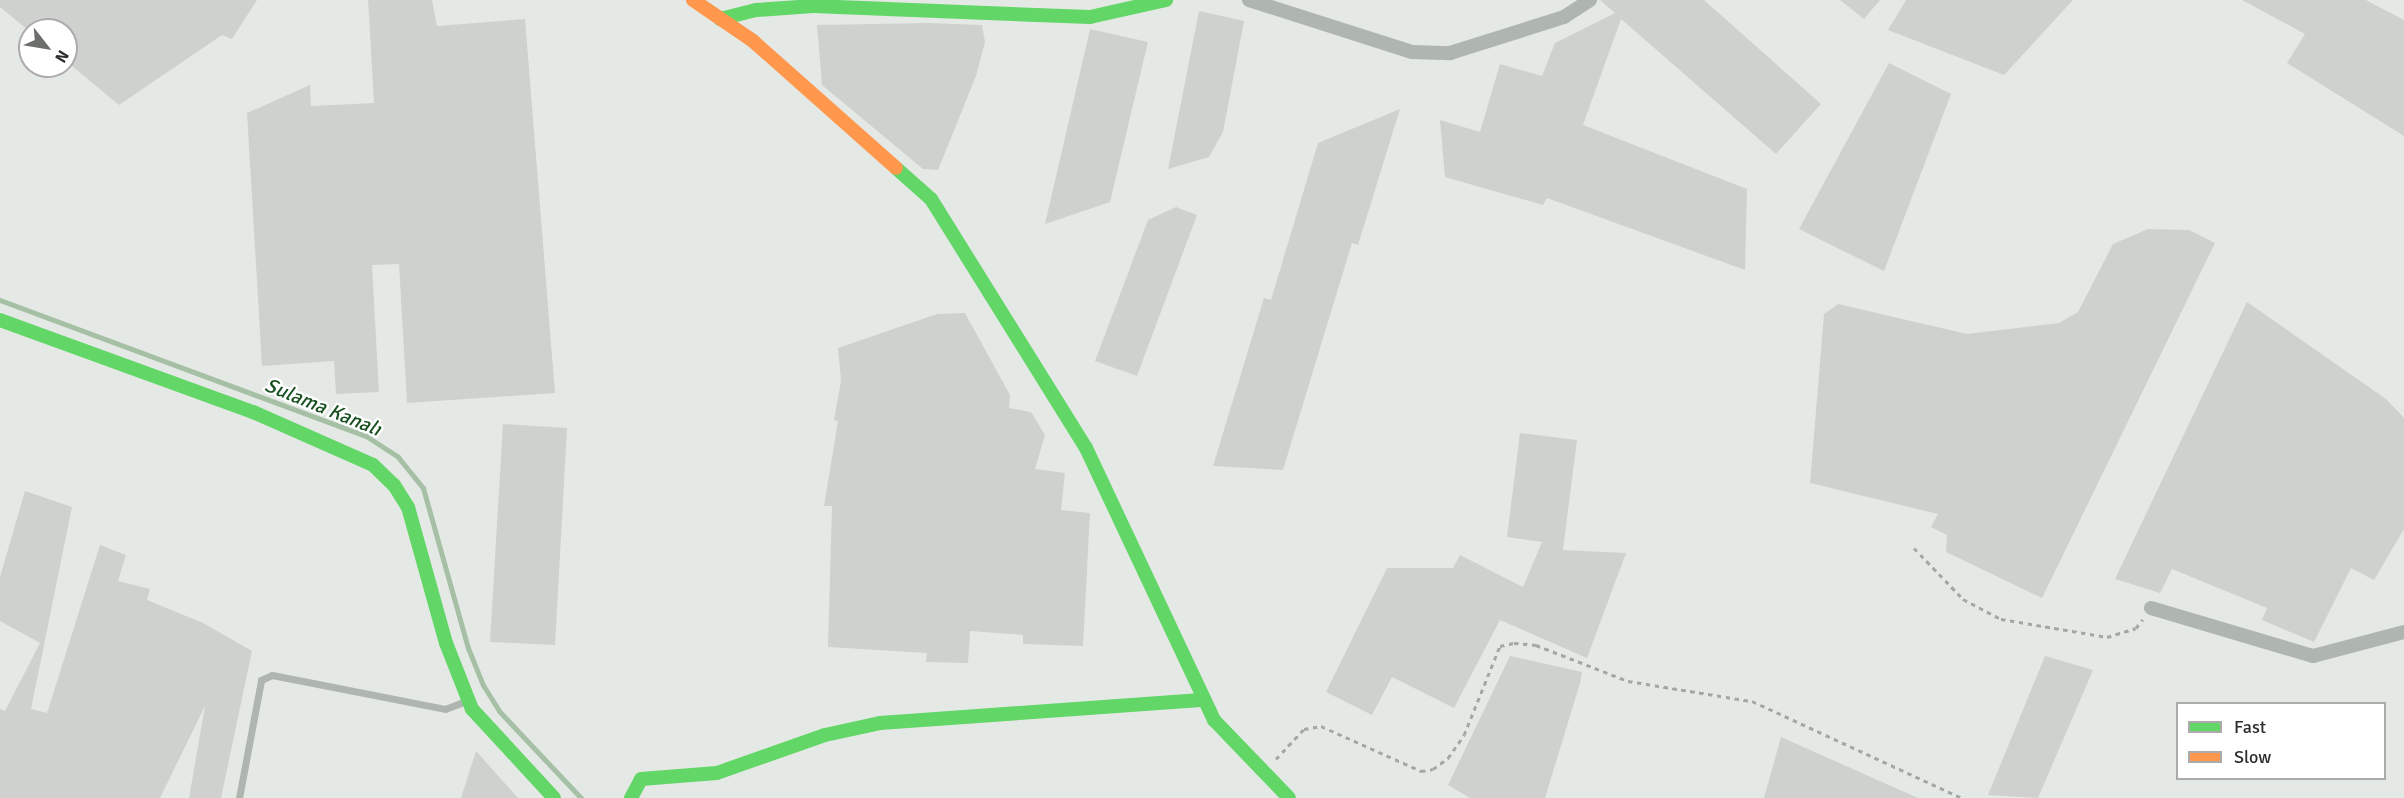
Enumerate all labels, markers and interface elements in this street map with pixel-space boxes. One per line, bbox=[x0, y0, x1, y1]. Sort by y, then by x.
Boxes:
north arrow bbox=[18, 18, 78, 78]
text: N bbox=[50, 46, 73, 66]
water label: Sulama Kanalı bbox=[262, 373, 384, 441]
legend bbox=[2176, 702, 2386, 780]
text: Fast bbox=[2234, 716, 2266, 738]
text: Slow bbox=[2234, 746, 2271, 768]

